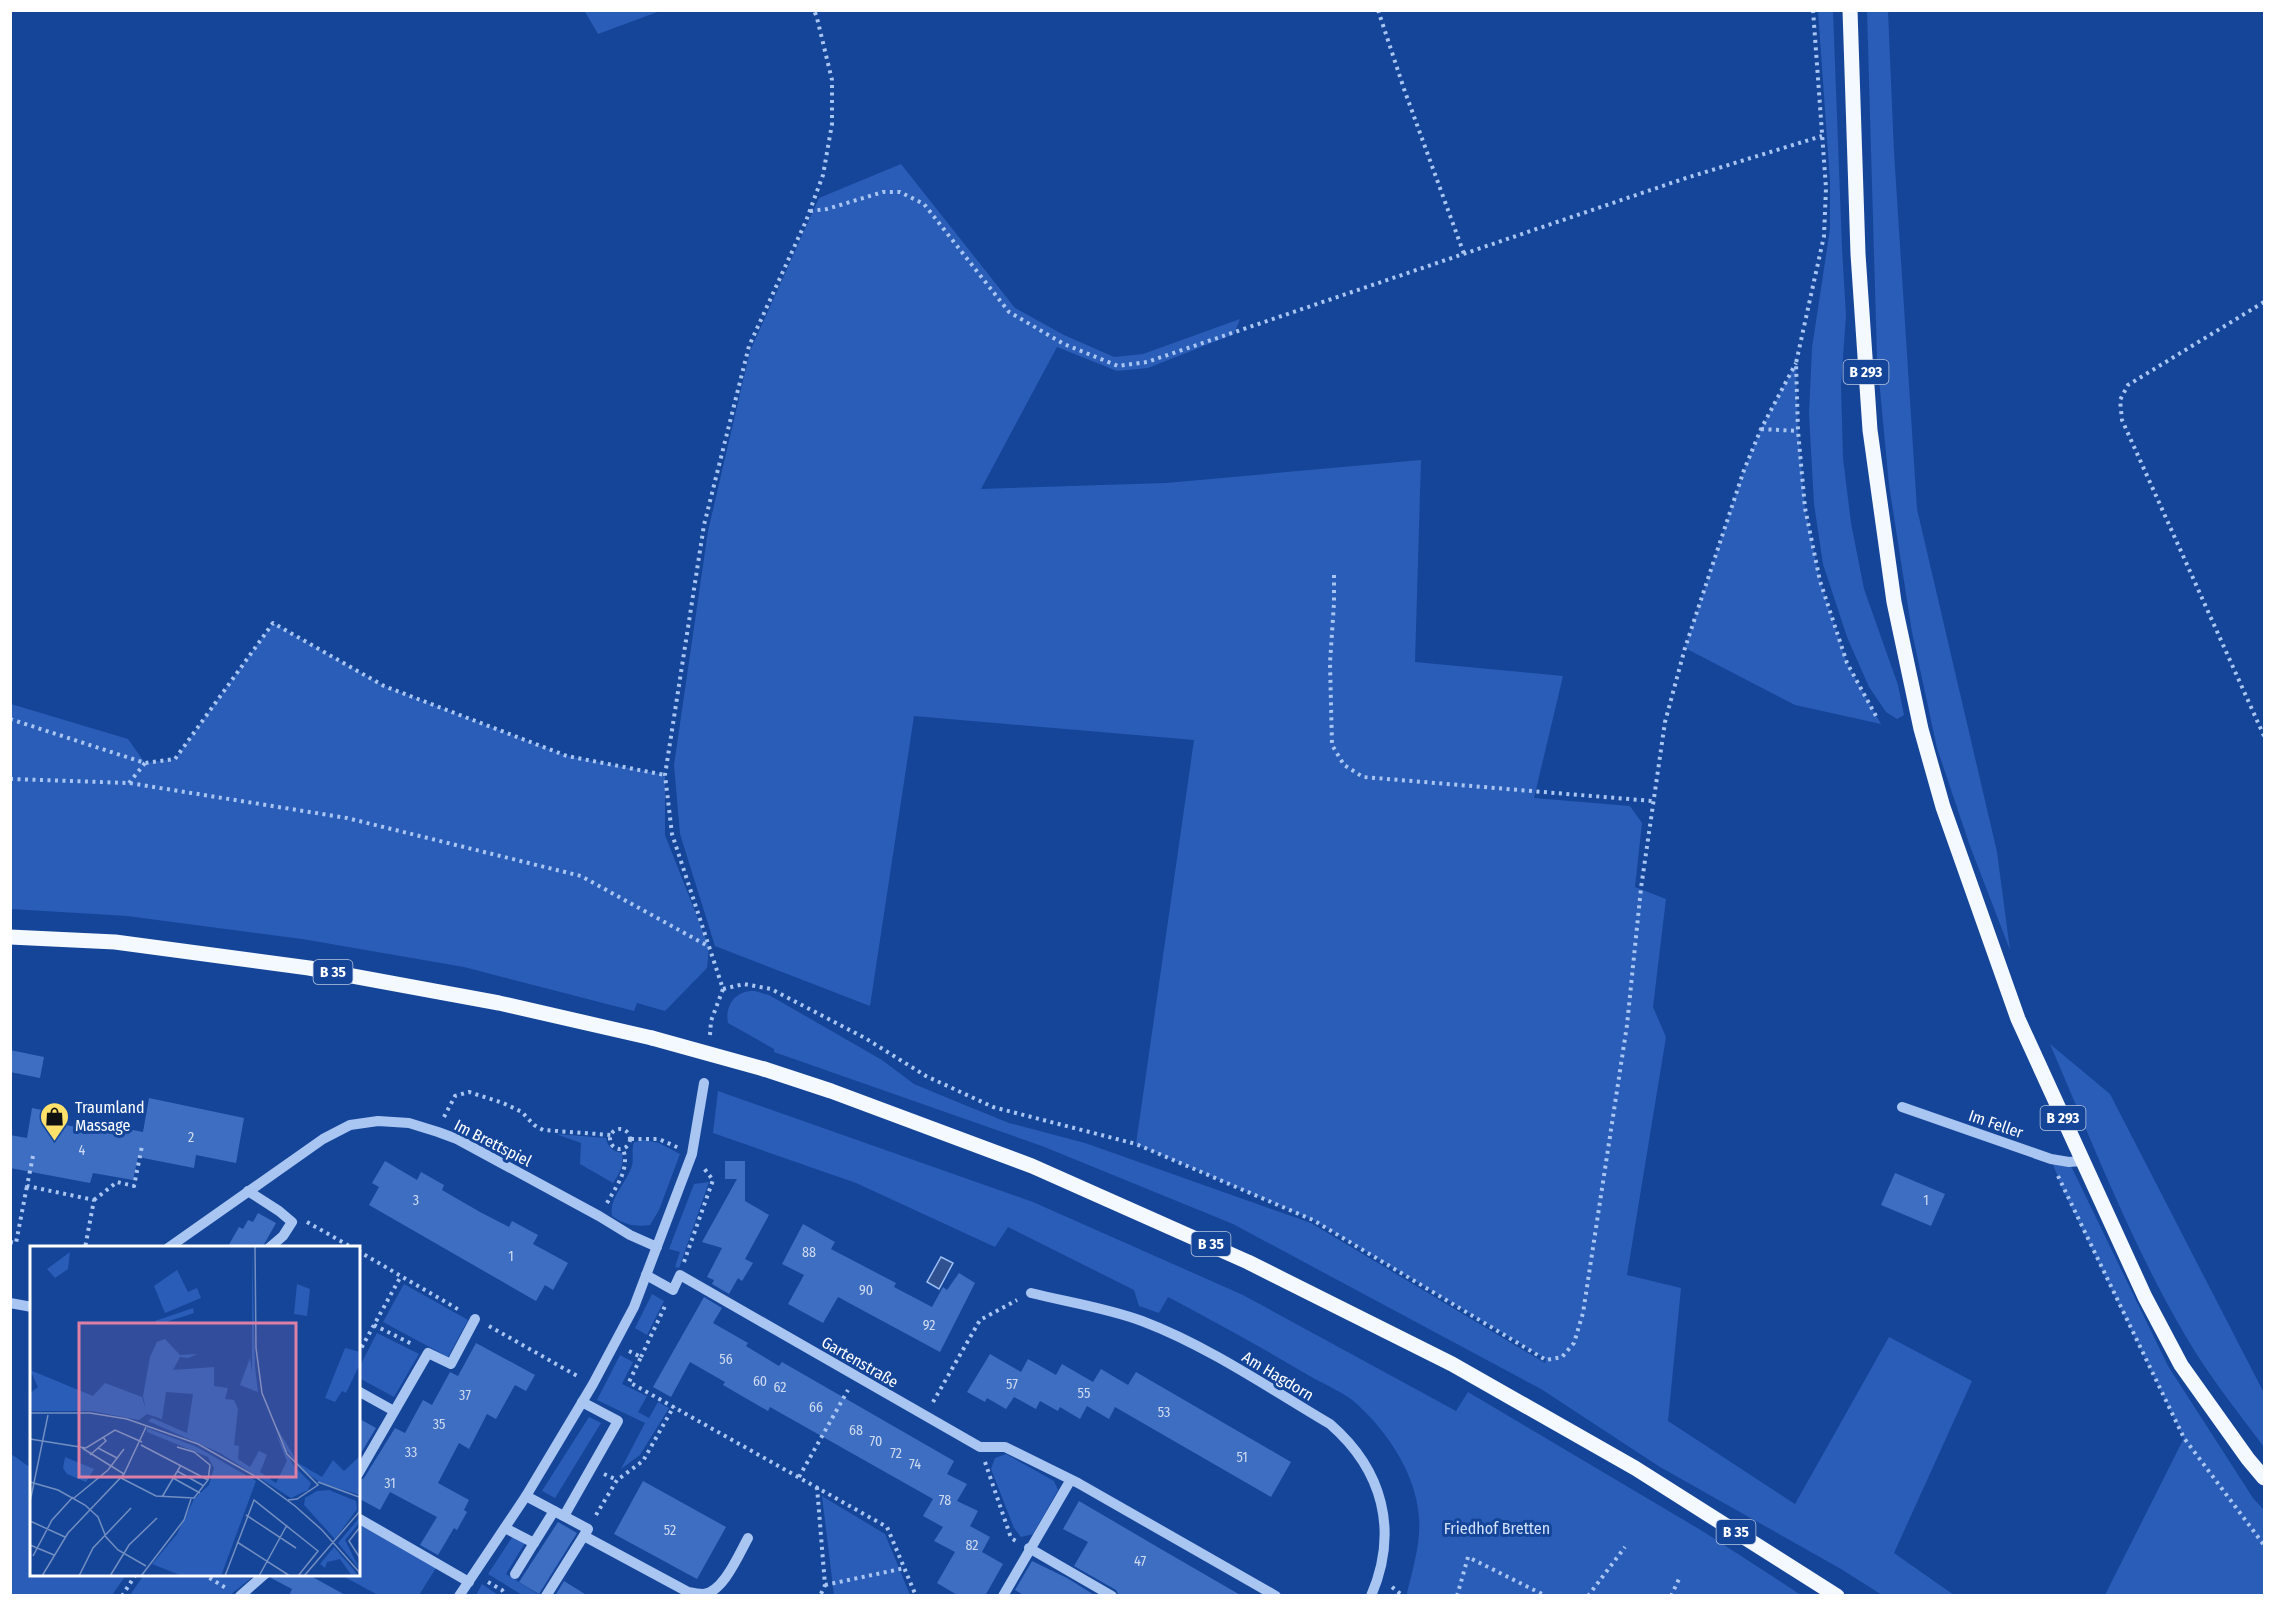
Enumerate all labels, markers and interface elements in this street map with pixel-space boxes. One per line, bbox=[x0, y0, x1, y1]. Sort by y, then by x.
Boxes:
road number: B 293 bbox=[1844, 360, 1888, 384]
road number: B 35 bbox=[314, 960, 352, 984]
place label: Traumland Massage bbox=[75, 1098, 145, 1135]
shop icon: Traumland Massage bbox=[38, 1100, 70, 1142]
street label: Im Feller bbox=[1966, 1106, 2026, 1142]
road number: B 293 bbox=[2040, 1106, 2086, 1130]
street label: Im Brettspiel bbox=[451, 1115, 535, 1171]
house number: 2 bbox=[188, 1129, 194, 1146]
house number: 4 bbox=[79, 1142, 86, 1159]
house number: 3 bbox=[413, 1192, 419, 1209]
house number: 1 bbox=[1923, 1192, 1929, 1209]
road number: B 35 bbox=[1192, 1232, 1230, 1256]
house number: 88 bbox=[802, 1244, 816, 1261]
inset map bbox=[30, 1246, 360, 1576]
house number: 1 bbox=[508, 1248, 514, 1265]
house number: 90 bbox=[859, 1282, 873, 1299]
house number: 92 bbox=[923, 1317, 935, 1334]
street label: Gartenstraße bbox=[818, 1332, 902, 1392]
street label: Am Hagdorn bbox=[1239, 1347, 1317, 1405]
house number: 56 bbox=[719, 1351, 733, 1368]
house number: 60 bbox=[753, 1373, 767, 1390]
house number: 57 bbox=[1006, 1376, 1018, 1393]
house number: 62 bbox=[774, 1379, 787, 1396]
house number: 55 bbox=[1078, 1385, 1090, 1402]
house number: 37 bbox=[459, 1387, 471, 1404]
house number: 66 bbox=[809, 1399, 823, 1416]
house number: 53 bbox=[1158, 1404, 1170, 1421]
house number: 35 bbox=[433, 1416, 445, 1433]
house number: 68 bbox=[849, 1422, 863, 1439]
house number: 70 bbox=[870, 1433, 882, 1450]
house number: 33 bbox=[405, 1444, 417, 1461]
house number: 72 bbox=[890, 1445, 902, 1462]
house number: 51 bbox=[1236, 1449, 1248, 1466]
house number: 74 bbox=[909, 1456, 921, 1473]
house number: 31 bbox=[384, 1475, 396, 1492]
house number: 78 bbox=[939, 1492, 951, 1509]
park label: Friedhof Bretten bbox=[1444, 1519, 1550, 1538]
road number: B 35 bbox=[1716, 1520, 1756, 1544]
house number: 52 bbox=[664, 1522, 676, 1539]
house number: 82 bbox=[965, 1537, 979, 1554]
house number: 47 bbox=[1134, 1553, 1146, 1570]

